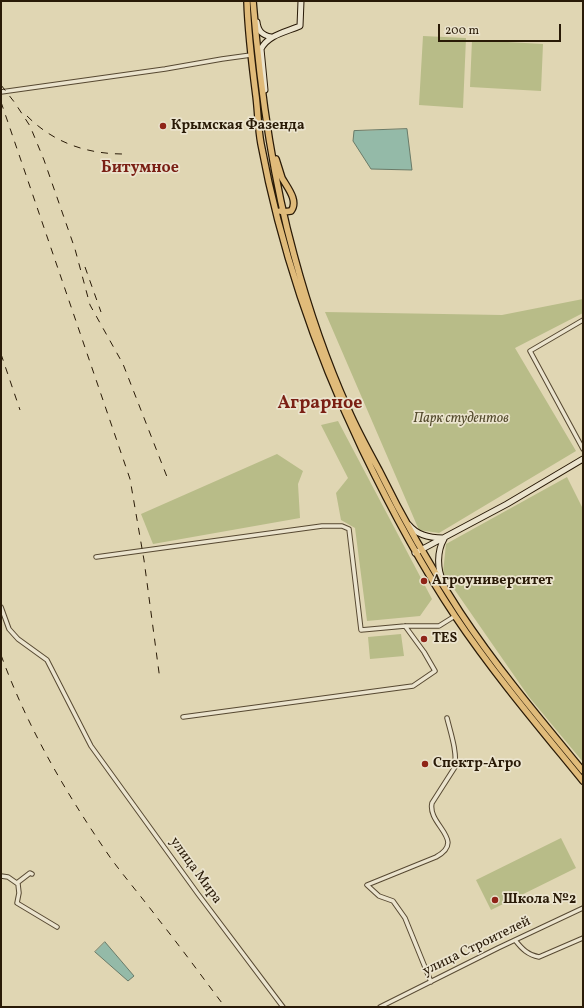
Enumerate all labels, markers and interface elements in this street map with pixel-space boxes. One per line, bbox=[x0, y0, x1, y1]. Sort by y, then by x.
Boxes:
scale bar bbox=[440, 16, 563, 42]
text: 200 m bbox=[445, 23, 479, 39]
place label: Крымская Фазенда bbox=[171, 118, 305, 134]
marker: Крымская Фазенда bbox=[158, 121, 168, 131]
district label: Битумное bbox=[101, 159, 179, 179]
district label: Аграрное bbox=[278, 394, 362, 416]
park label: Парк студентов bbox=[413, 411, 509, 427]
place label: Агроуниверситет bbox=[432, 573, 553, 589]
marker: Агроуниверситет bbox=[419, 576, 429, 586]
place label: TES bbox=[432, 631, 457, 647]
marker: TES bbox=[419, 634, 429, 644]
place label: Спектр-Агро bbox=[433, 756, 521, 772]
marker: Спектр-Агро bbox=[420, 759, 430, 769]
street label: улица Мира bbox=[165, 834, 225, 908]
place label: Школа №2 bbox=[503, 892, 576, 908]
marker: Школа №2 bbox=[490, 895, 500, 905]
street label: улица Строителей bbox=[420, 914, 534, 980]

